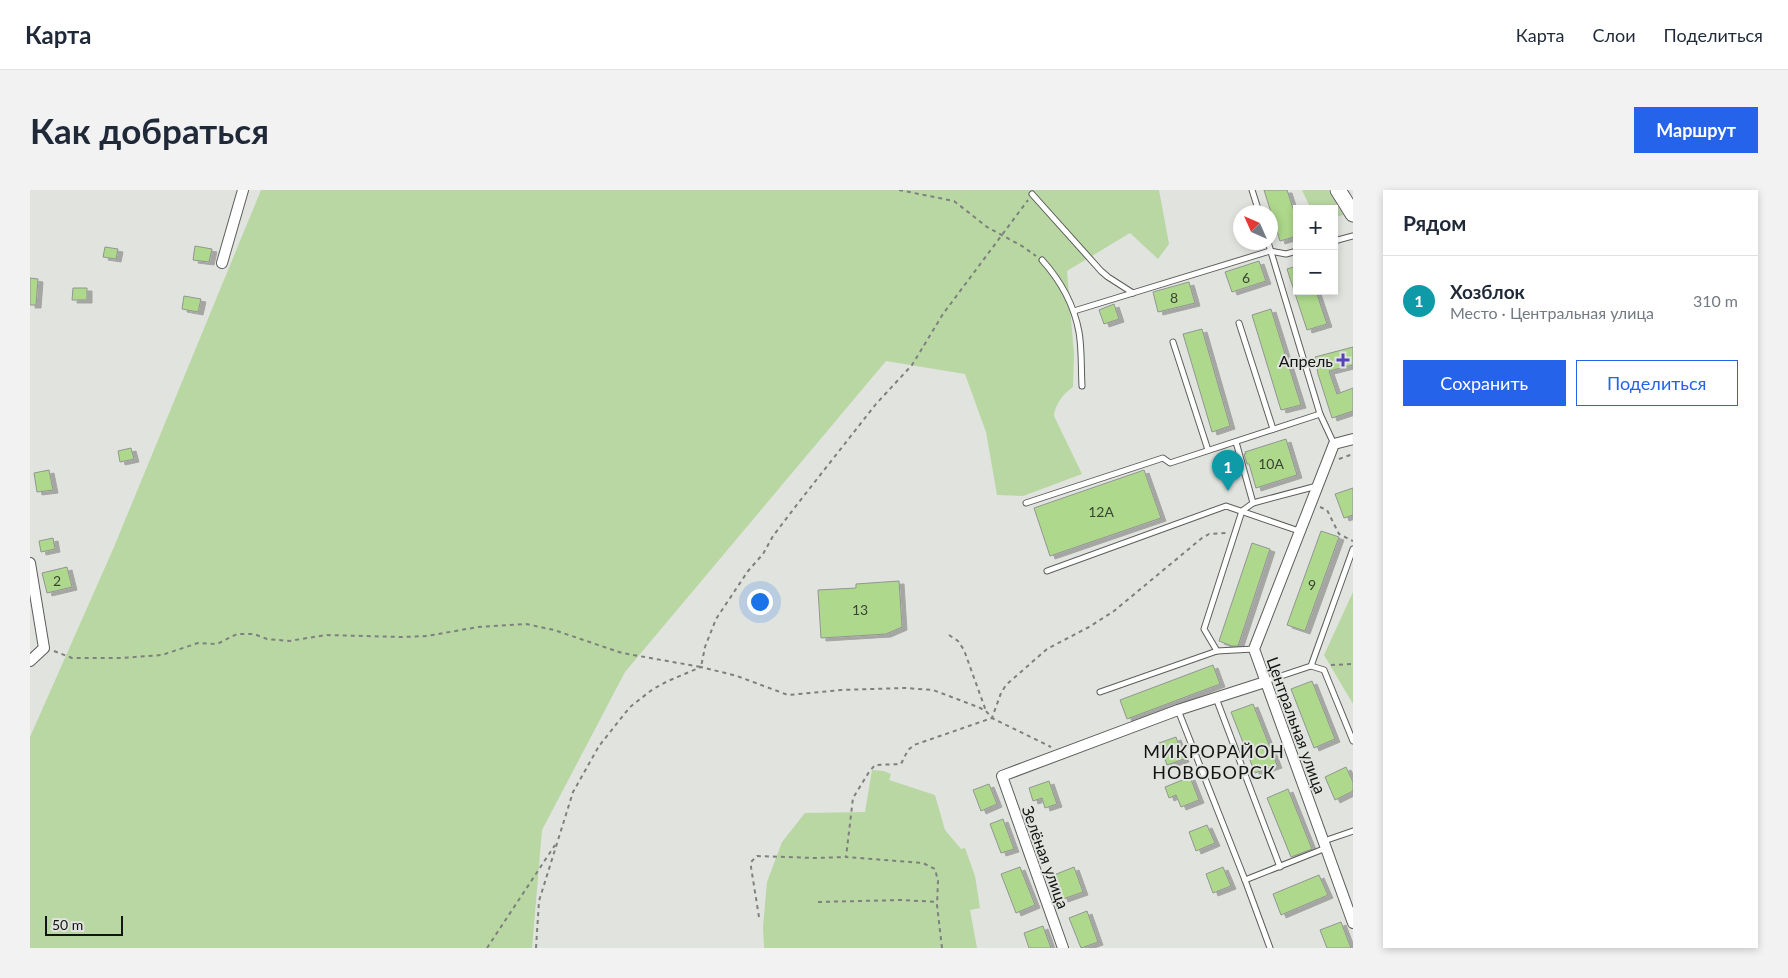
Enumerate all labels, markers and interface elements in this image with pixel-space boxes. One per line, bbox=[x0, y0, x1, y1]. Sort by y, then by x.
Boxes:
text: Карта bbox=[25, 20, 92, 49]
text: Карта bbox=[1516, 24, 1564, 46]
text: Слои bbox=[1592, 24, 1636, 46]
text: Поделиться bbox=[1664, 24, 1763, 46]
button: Маршрут bbox=[1634, 107, 1758, 153]
text: Как добраться bbox=[30, 109, 269, 151]
north arrow bbox=[1233, 205, 1278, 250]
map controls bbox=[1293, 205, 1338, 295]
button: + bbox=[1293, 205, 1338, 250]
text: Рядом bbox=[1403, 210, 1466, 235]
button: − bbox=[1293, 250, 1338, 295]
house number: 6 bbox=[1242, 269, 1250, 286]
text: Хозблок bbox=[1450, 280, 1525, 303]
house number: 8 bbox=[1170, 289, 1178, 306]
text: 1 bbox=[1414, 291, 1424, 310]
text: 310 m bbox=[1693, 291, 1738, 310]
text: Место · Центральная улица bbox=[1450, 303, 1654, 322]
place label: Апрель bbox=[1279, 351, 1333, 370]
marker: Апрель bbox=[1337, 354, 1349, 366]
button: Сохранить bbox=[1403, 360, 1566, 406]
button: Поделиться bbox=[1576, 360, 1738, 406]
pin: 1 bbox=[1212, 450, 1244, 491]
house number: 10А bbox=[1258, 455, 1284, 472]
house number: 12А bbox=[1088, 503, 1114, 520]
house number: 2 bbox=[53, 572, 61, 589]
house number: 9 bbox=[1308, 576, 1316, 593]
your location bbox=[747, 589, 773, 615]
house number: 13 bbox=[852, 601, 868, 618]
street label: Центральная улица bbox=[1263, 654, 1331, 796]
district label: МИКРОРАЙОН НОВОБОРСК bbox=[1143, 740, 1285, 783]
street label: Зелёная улица bbox=[1019, 803, 1073, 911]
scale bar bbox=[45, 913, 122, 936]
text: 50 m bbox=[52, 916, 83, 933]

